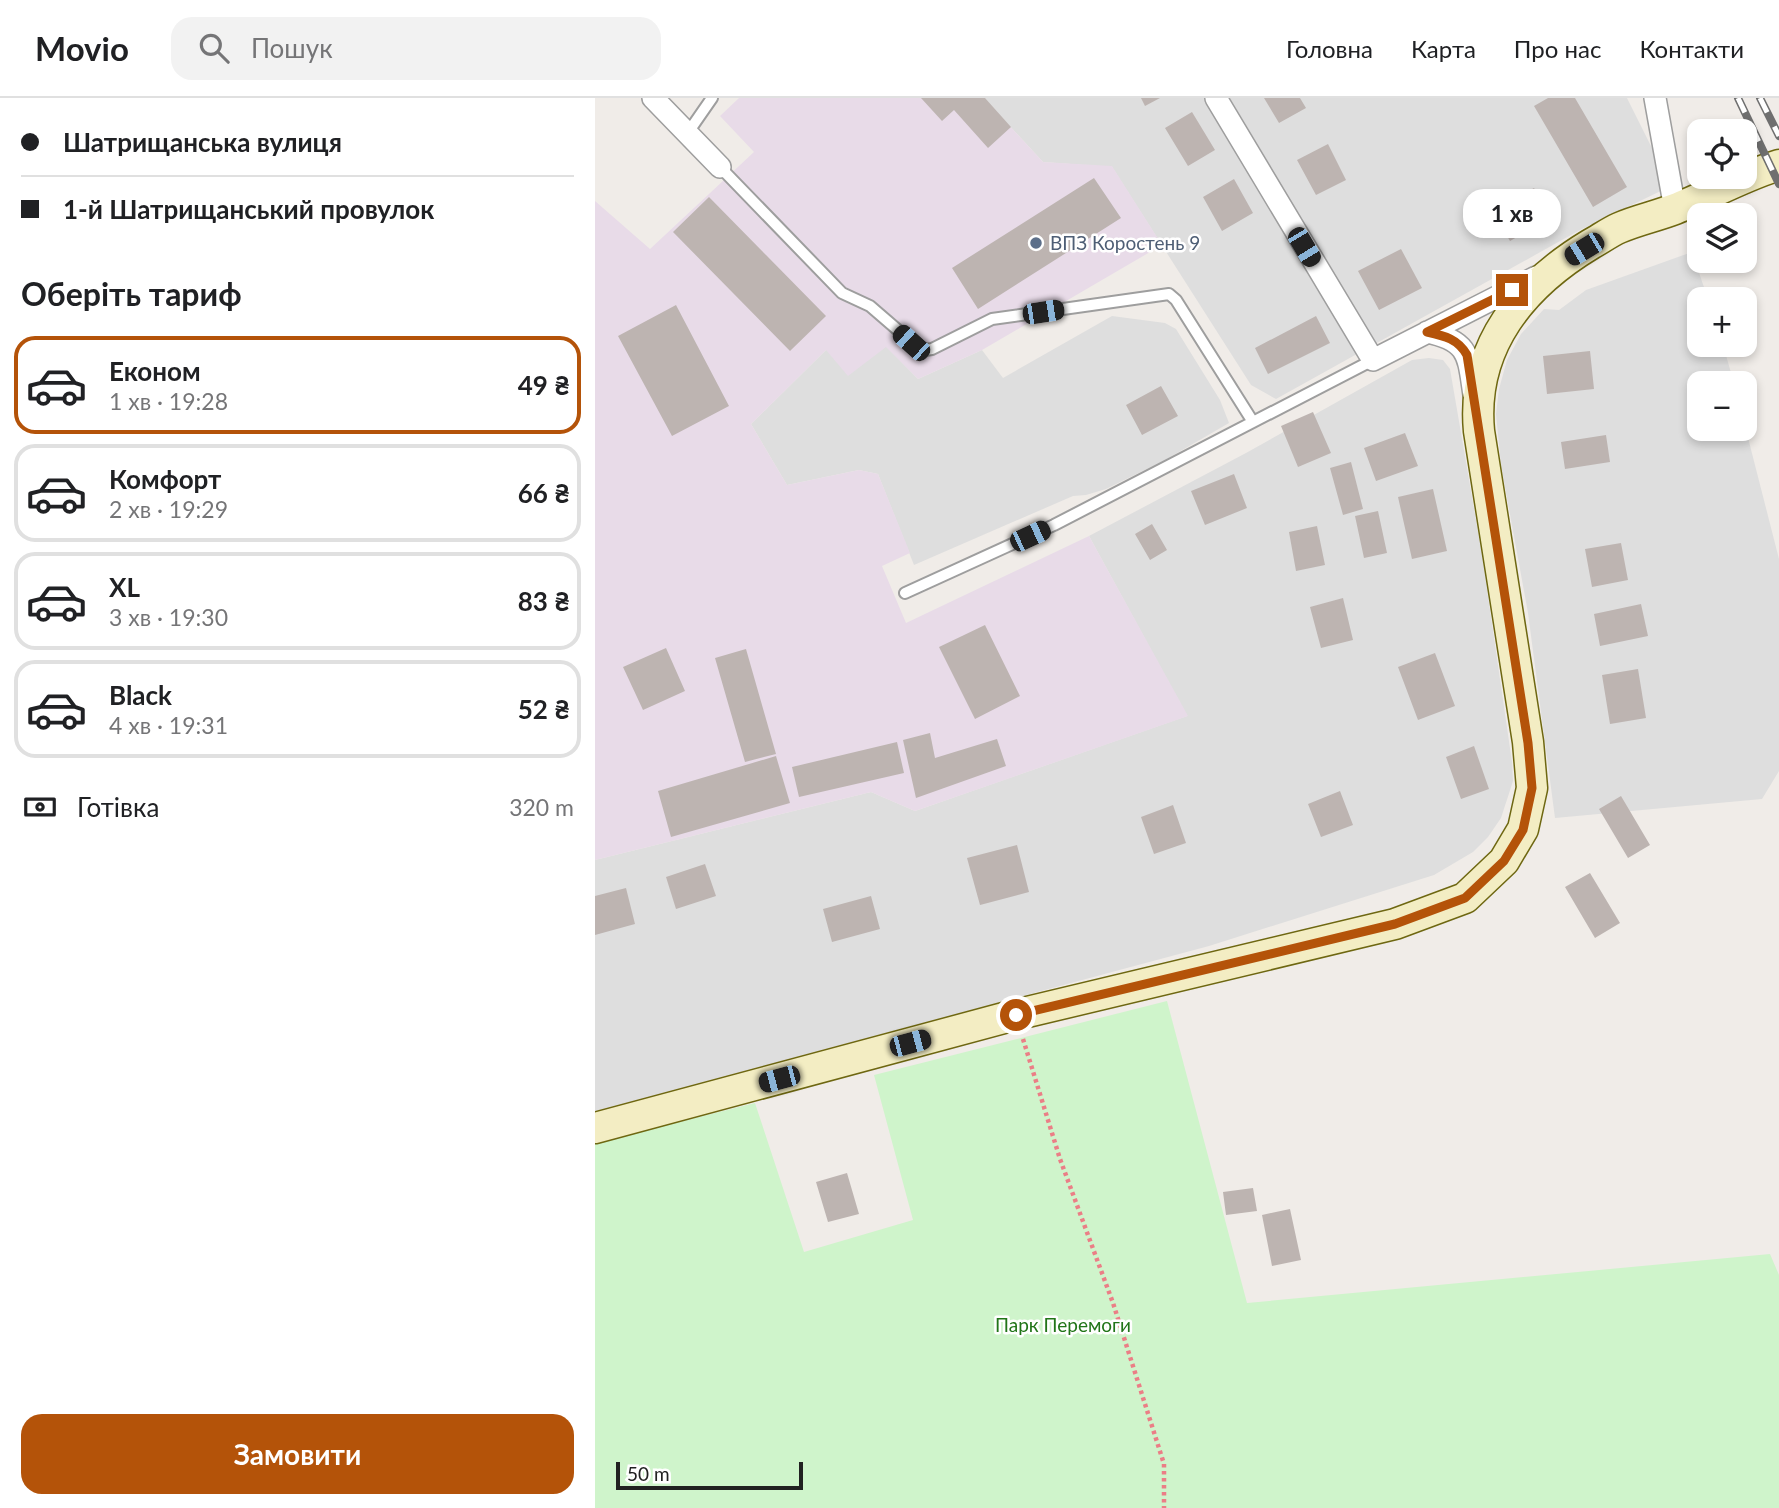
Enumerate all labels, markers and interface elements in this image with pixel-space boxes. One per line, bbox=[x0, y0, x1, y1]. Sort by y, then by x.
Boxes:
search box bbox=[171, 17, 661, 80]
text: Movio bbox=[35, 28, 129, 68]
icon: search bbox=[195, 29, 233, 67]
text: Пошук bbox=[251, 32, 333, 64]
text: Головна bbox=[1286, 34, 1373, 63]
text: Карта bbox=[1411, 34, 1476, 63]
text: Про нас bbox=[1514, 34, 1601, 63]
text: Контакти bbox=[1639, 34, 1744, 63]
map controls bbox=[1687, 119, 1757, 441]
button: locate bbox=[1687, 119, 1757, 189]
text: Шатрищанська вулиця bbox=[63, 126, 342, 158]
callout: 1 хв bbox=[1463, 188, 1561, 238]
text: 1-й Шатрищанський провулок bbox=[63, 193, 434, 225]
text: 1 хв bbox=[1491, 199, 1533, 227]
button: layers bbox=[1687, 203, 1757, 273]
car bbox=[1285, 224, 1324, 270]
car bbox=[1561, 229, 1608, 269]
place label: ВПЗ Коростень 9 bbox=[1050, 231, 1200, 254]
marker: ВПЗ Коростень 9 bbox=[1028, 235, 1044, 251]
text: Оберіть тариф bbox=[21, 274, 242, 313]
route end bbox=[1496, 274, 1528, 306]
button: + bbox=[1687, 287, 1757, 357]
car bbox=[1021, 298, 1066, 326]
car bbox=[889, 321, 934, 365]
icon: car bbox=[25, 354, 88, 417]
text: Економ bbox=[109, 355, 201, 387]
text: 49 ₴ bbox=[518, 369, 570, 401]
button: − bbox=[1687, 371, 1757, 441]
text: 1 хв · 19:28 bbox=[109, 387, 228, 415]
icon: car bbox=[25, 462, 88, 525]
text: Комфорт bbox=[109, 463, 221, 495]
text: 66 ₴ bbox=[518, 477, 570, 509]
text: 2 хв · 19:29 bbox=[109, 495, 228, 523]
car bbox=[1007, 518, 1054, 554]
icon: car bbox=[25, 570, 88, 633]
text: XL bbox=[109, 571, 140, 603]
text: 83 ₴ bbox=[518, 585, 570, 617]
text: 3 хв · 19:30 bbox=[109, 603, 228, 631]
icon: car bbox=[25, 678, 88, 741]
text: Black bbox=[109, 679, 172, 711]
text: 52 ₴ bbox=[518, 693, 570, 725]
text: 4 хв · 19:31 bbox=[109, 711, 228, 739]
icon: cash bbox=[21, 788, 59, 826]
text: Готівка bbox=[77, 791, 159, 823]
text: 320 m bbox=[509, 793, 574, 821]
route start bbox=[1000, 999, 1032, 1031]
car bbox=[887, 1027, 934, 1059]
car bbox=[756, 1063, 803, 1095]
park label: Парк Перемоги bbox=[995, 1313, 1131, 1336]
button: Замовити bbox=[21, 1414, 574, 1494]
scale bar bbox=[616, 1459, 803, 1491]
text: 50 m bbox=[627, 1462, 670, 1485]

